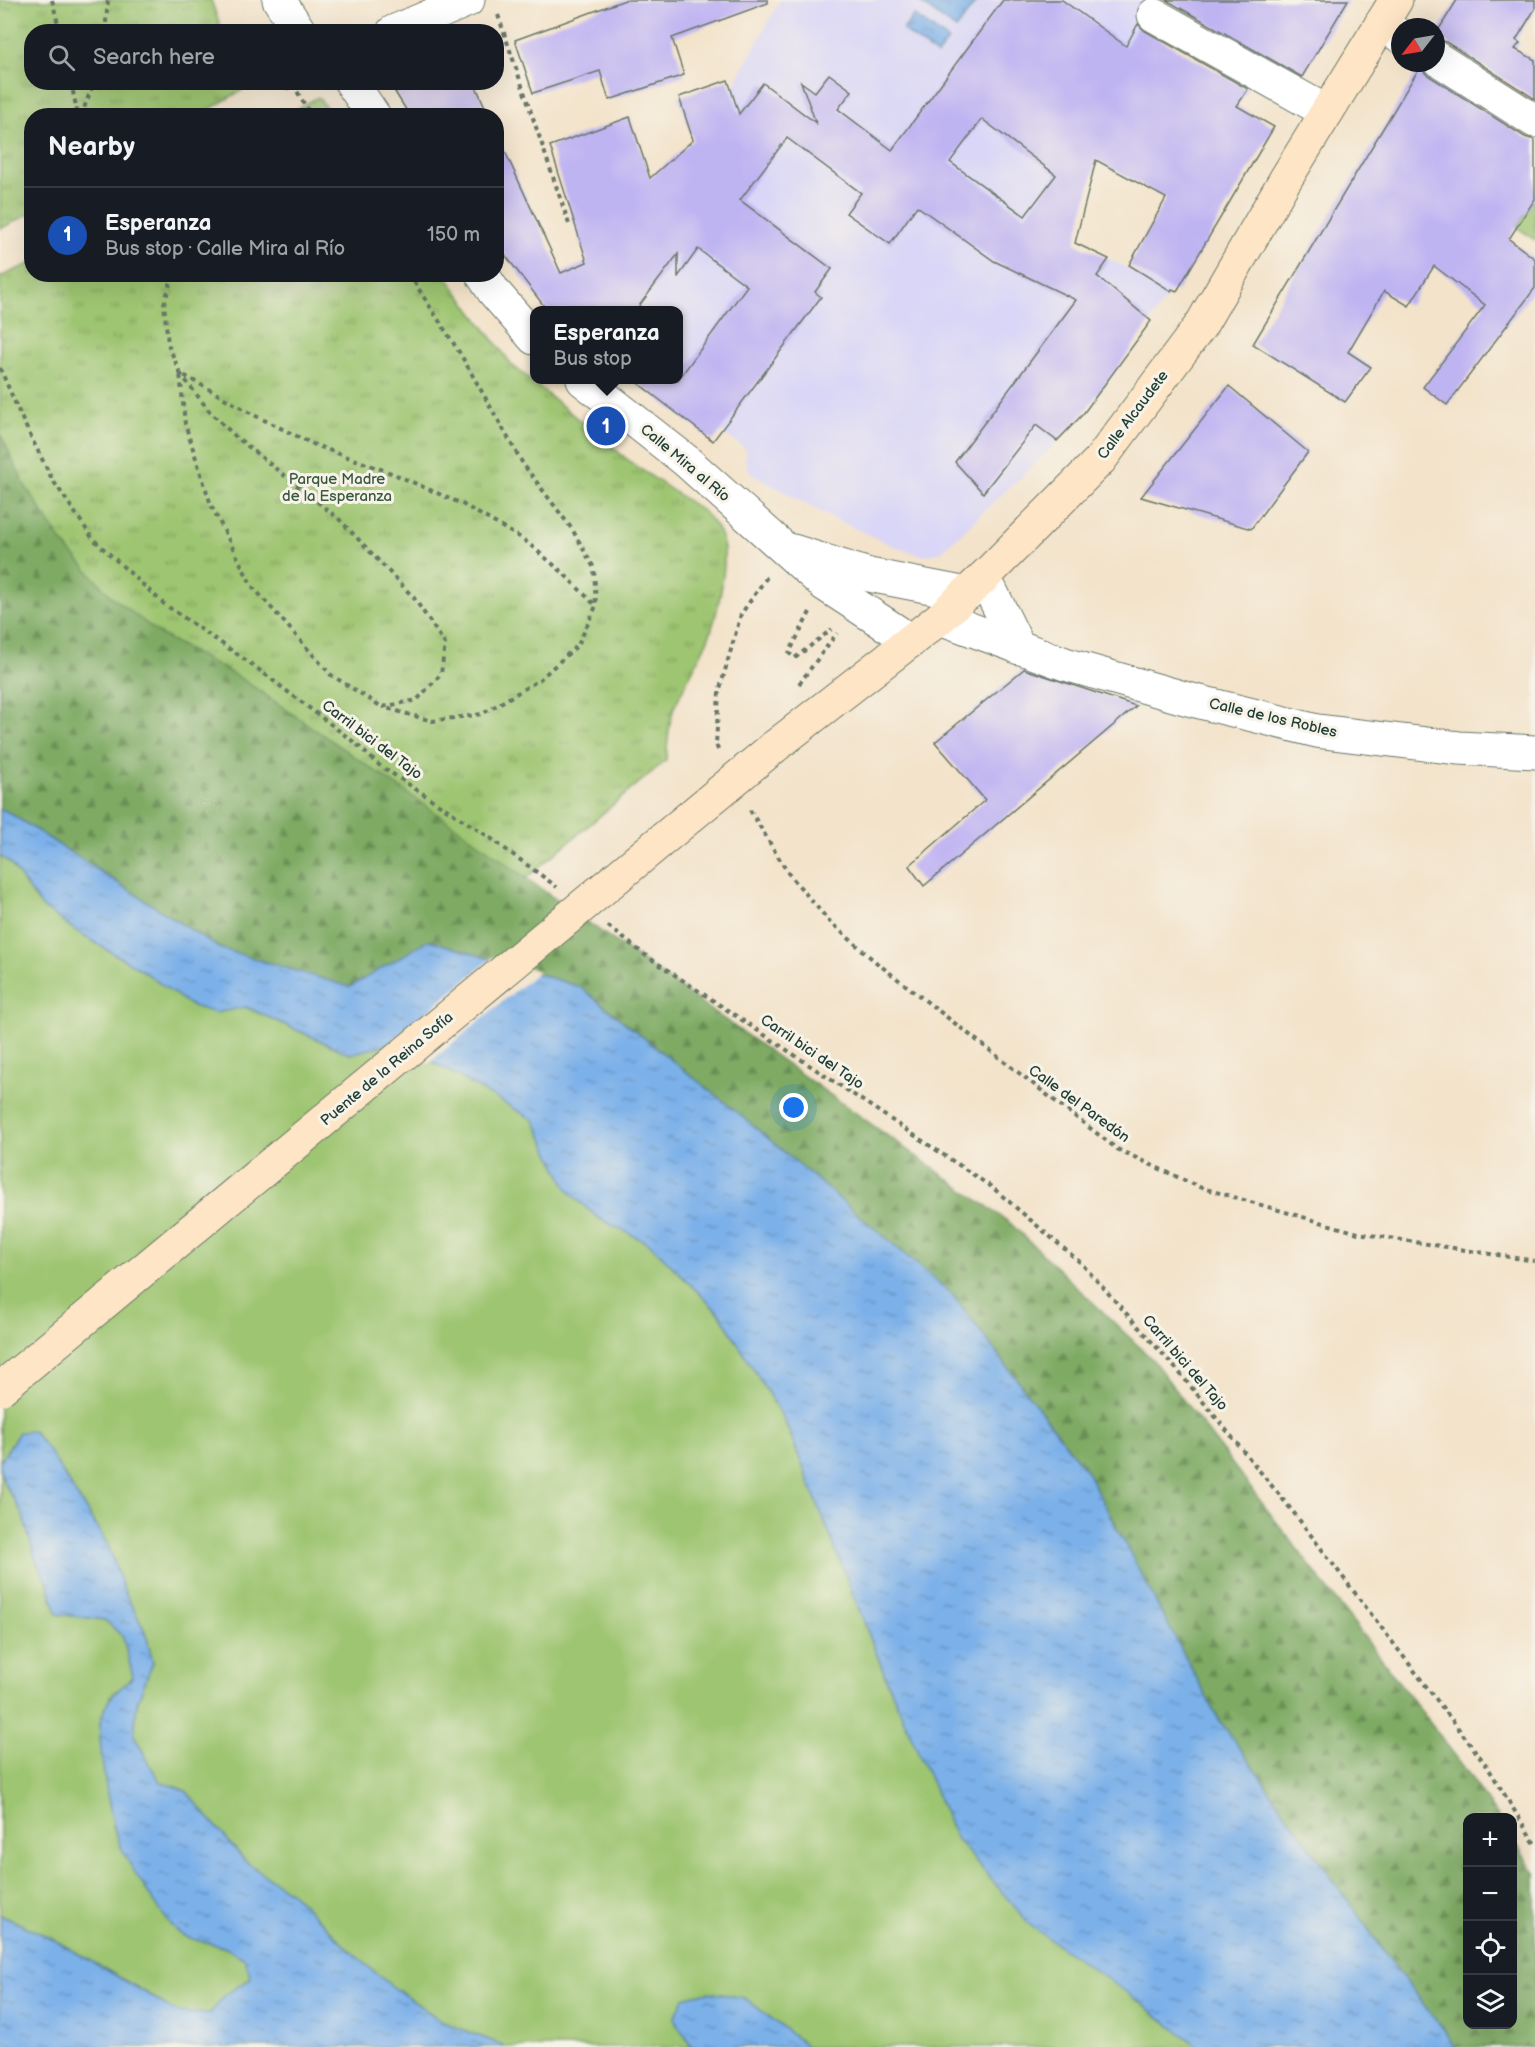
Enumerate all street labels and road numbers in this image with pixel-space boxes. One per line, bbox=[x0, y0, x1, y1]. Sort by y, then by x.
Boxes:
street label: Calle Alcaudete bbox=[1093, 367, 1173, 463]
street label: Calle Mira al Río bbox=[636, 420, 734, 506]
street label: Calle de los Robles bbox=[1207, 694, 1339, 742]
street label: Carril bici del Tajo bbox=[318, 696, 426, 784]
street label: Puente de la Reina Sofía bbox=[317, 1008, 457, 1130]
street label: Carril bici del Tajo bbox=[757, 1010, 867, 1094]
street label: Calle del Paredón bbox=[1025, 1061, 1133, 1147]
street label: Carril bici del Tajo bbox=[1138, 1311, 1232, 1415]

